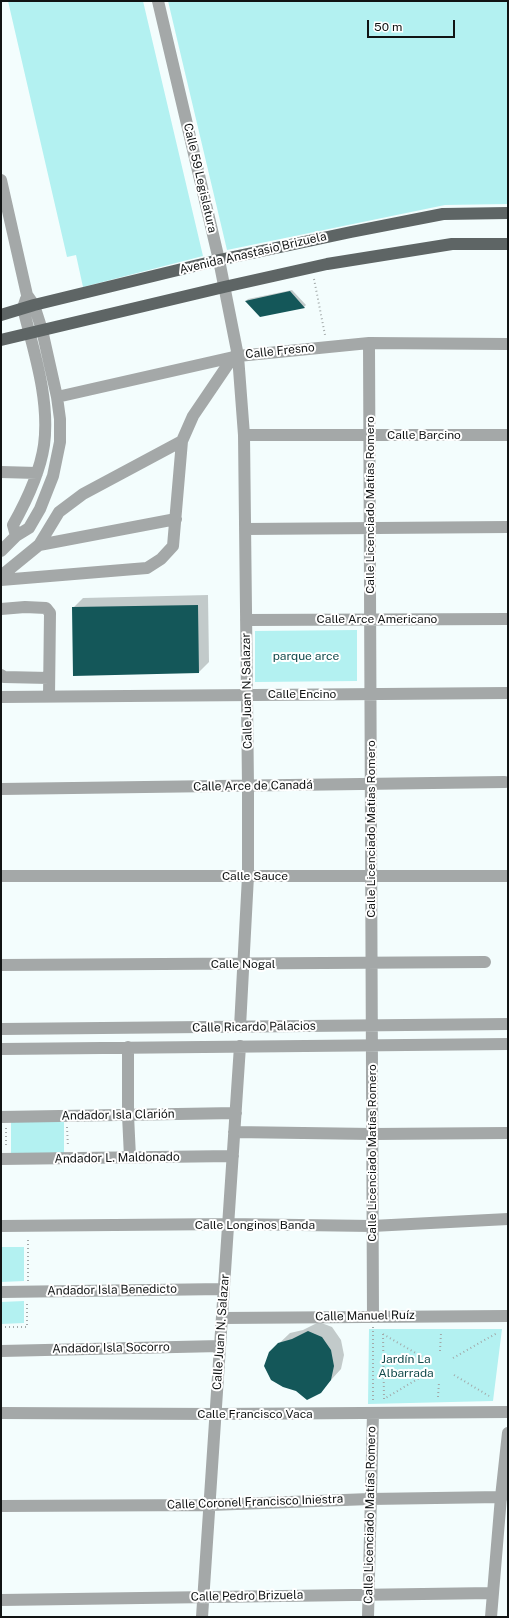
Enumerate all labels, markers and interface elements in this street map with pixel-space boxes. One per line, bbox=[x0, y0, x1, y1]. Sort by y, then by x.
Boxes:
scale bar bbox=[369, 12, 457, 38]
text: 50 m bbox=[374, 20, 402, 34]
street label: Calle 59 Legislatura bbox=[180, 122, 220, 234]
street label: Avenida Anastasio Brizuela bbox=[178, 229, 328, 277]
street label: Calle Fresno bbox=[245, 340, 315, 362]
street label: Calle Licenciado Matías Romero bbox=[363, 416, 377, 594]
street label: Calle Barcino bbox=[387, 428, 461, 442]
street label: Calle Arce Americano bbox=[317, 612, 437, 626]
street label: Calle Juan N. Salazar bbox=[239, 633, 255, 749]
park label: parque arce bbox=[273, 649, 339, 663]
street label: Calle Encino bbox=[268, 687, 336, 701]
street label: Calle Licenciado Matías Romero bbox=[364, 740, 378, 918]
street label: Calle Arce de Canadá bbox=[193, 778, 313, 794]
street label: Calle Sauce bbox=[222, 869, 288, 883]
street label: Calle Nogal bbox=[211, 957, 275, 971]
street label: Calle Ricardo Palacios bbox=[192, 1019, 316, 1035]
street label: Calle Licenciado Matías Romero bbox=[365, 1064, 379, 1242]
street label: Andador Isla Clarión bbox=[61, 1107, 175, 1123]
street label: Andador L. Maldonado bbox=[54, 1150, 180, 1166]
street label: Calle Longinos Banda bbox=[195, 1218, 315, 1232]
street label: Calle Juan N. Salazar bbox=[210, 1274, 232, 1390]
street label: Andador Isla Benedicto bbox=[47, 1282, 177, 1298]
street label: Calle Manuel Ruíz bbox=[315, 1308, 415, 1324]
street label: Andador Isla Socorro bbox=[52, 1340, 170, 1356]
park label: Jardín La Albarrada bbox=[378, 1352, 434, 1380]
street label: Calle Francisco Vaca bbox=[197, 1407, 313, 1421]
street label: Calle Licenciado Matías Romero bbox=[361, 1426, 379, 1604]
street label: Calle Coronel Francisco Iniestra bbox=[167, 1492, 343, 1512]
street label: Calle Pedro Brizuela bbox=[191, 1588, 303, 1604]

